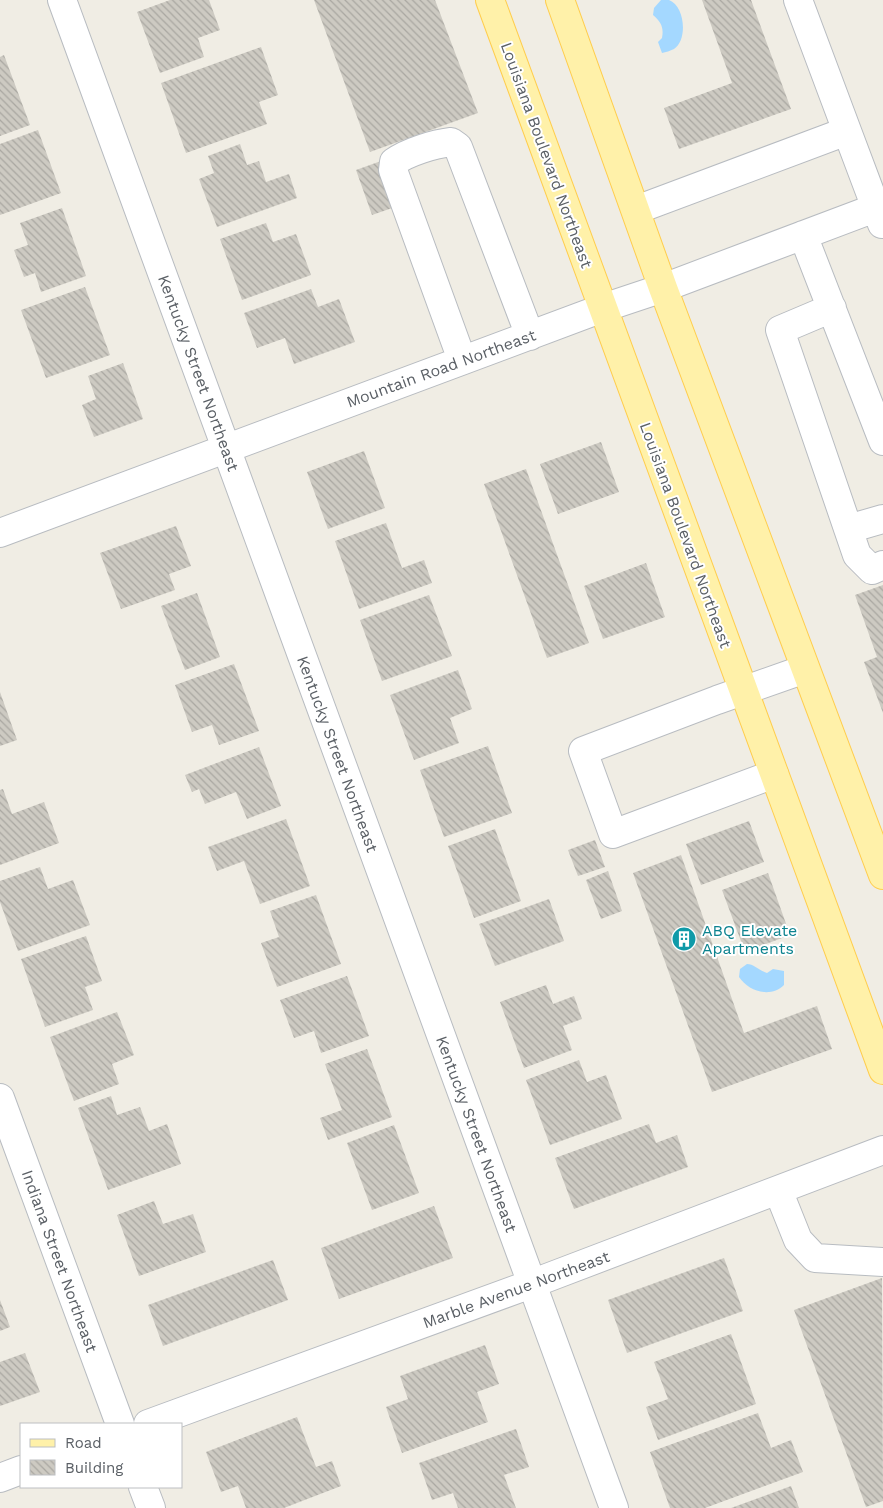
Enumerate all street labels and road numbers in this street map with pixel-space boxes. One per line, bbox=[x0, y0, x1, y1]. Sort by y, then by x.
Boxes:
street label: Louisiana Boulevard Northeast bbox=[497, 40, 596, 271]
street label: Kentucky Street Northeast bbox=[154, 272, 243, 474]
street label: Mountain Road Northeast bbox=[344, 325, 539, 412]
street label: Louisiana Boulevard Northeast bbox=[636, 420, 735, 651]
street label: Kentucky Street Northeast bbox=[293, 653, 382, 855]
street label: Kentucky Street Northeast bbox=[432, 1033, 521, 1235]
street label: Indiana Street Northeast bbox=[18, 1167, 102, 1355]
street label: Marble Avenue Northeast bbox=[420, 1247, 612, 1332]

